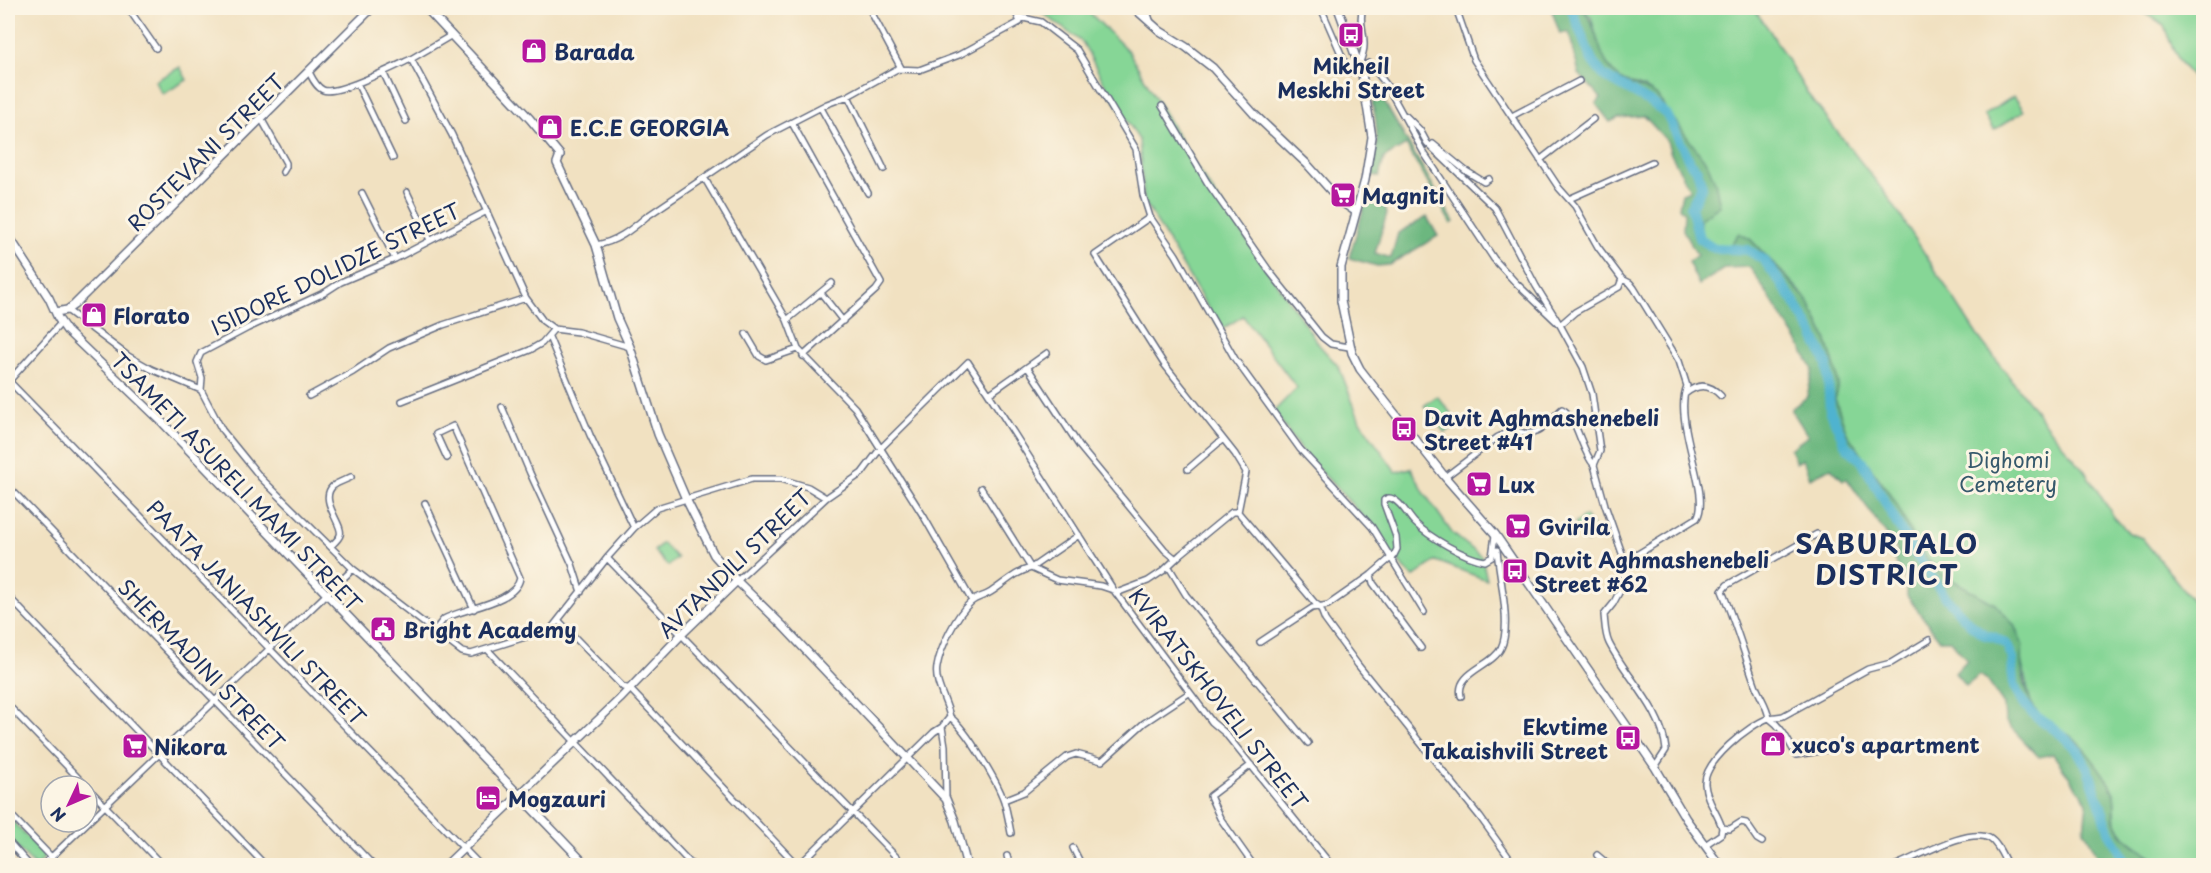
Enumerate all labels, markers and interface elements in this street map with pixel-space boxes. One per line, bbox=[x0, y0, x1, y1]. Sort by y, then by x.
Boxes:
bus stop icon: Mikheil Meskhi Street bbox=[1336, 20, 1366, 50]
place label: Barada bbox=[554, 35, 635, 67]
shop icon: Barada bbox=[519, 36, 549, 66]
place label: Mikheil Meskhi Street bbox=[1277, 49, 1425, 105]
street label: ROSTEVANI STREET bbox=[119, 66, 291, 238]
place label: E.C.E GEORGIA bbox=[570, 111, 730, 143]
shop icon: E.C.E GEORGIA bbox=[535, 112, 565, 142]
place label: Magniti bbox=[1362, 179, 1444, 211]
supermarket icon: Magniti bbox=[1328, 180, 1358, 210]
street label: ISIDORE DOLIDZE STREET bbox=[205, 193, 466, 342]
place label: Florato bbox=[113, 299, 190, 331]
shop icon: Florato bbox=[79, 300, 109, 330]
street label: TSAMETI ASURELI MAMI STREET bbox=[104, 344, 370, 618]
place label: Davit Aghmashenebeli Street #41 bbox=[1424, 401, 1659, 457]
bus stop icon: Davit Aghmashenebeli Street #41 bbox=[1389, 414, 1419, 444]
park label: Dighomi Cemetery bbox=[1959, 443, 2057, 499]
place label: Lux bbox=[1498, 468, 1535, 500]
supermarket icon: Lux bbox=[1464, 469, 1494, 499]
street label: AVTANDILI STREET bbox=[650, 481, 818, 645]
street label: PAATA JANIASHVILI STREET bbox=[140, 492, 374, 733]
place label: Gvirila bbox=[1538, 510, 1611, 542]
supermarket icon: Gvirila bbox=[1503, 511, 1533, 541]
district label: SABURTALO DISTRICT bbox=[1795, 522, 1979, 594]
place label: Davit Aghmashenebeli Street #62 bbox=[1534, 543, 1769, 599]
bus stop icon: Davit Aghmashenebeli Street #62 bbox=[1500, 556, 1530, 586]
street label: SHERMADINI STREET bbox=[112, 571, 293, 757]
street label: KVIRATSKHOVELI STREET bbox=[1122, 580, 1316, 816]
place label: Bright Academy bbox=[403, 613, 576, 645]
public building icon: Bright Academy bbox=[368, 614, 398, 644]
place label: Ekvtime Takaishvili Street bbox=[1421, 710, 1608, 766]
bus stop icon: Ekvtime Takaishvili Street bbox=[1613, 723, 1643, 753]
place label: xuco's apartment bbox=[1792, 728, 1980, 760]
shop icon: xuco's apartment bbox=[1758, 729, 1788, 759]
place label: Nikora bbox=[154, 730, 228, 762]
supermarket icon: Nikora bbox=[120, 731, 150, 761]
north arrow bbox=[39, 774, 99, 834]
place label: Mogzauri bbox=[508, 782, 606, 814]
hotel icon: Mogzauri bbox=[473, 783, 503, 813]
text: N bbox=[44, 802, 71, 828]

